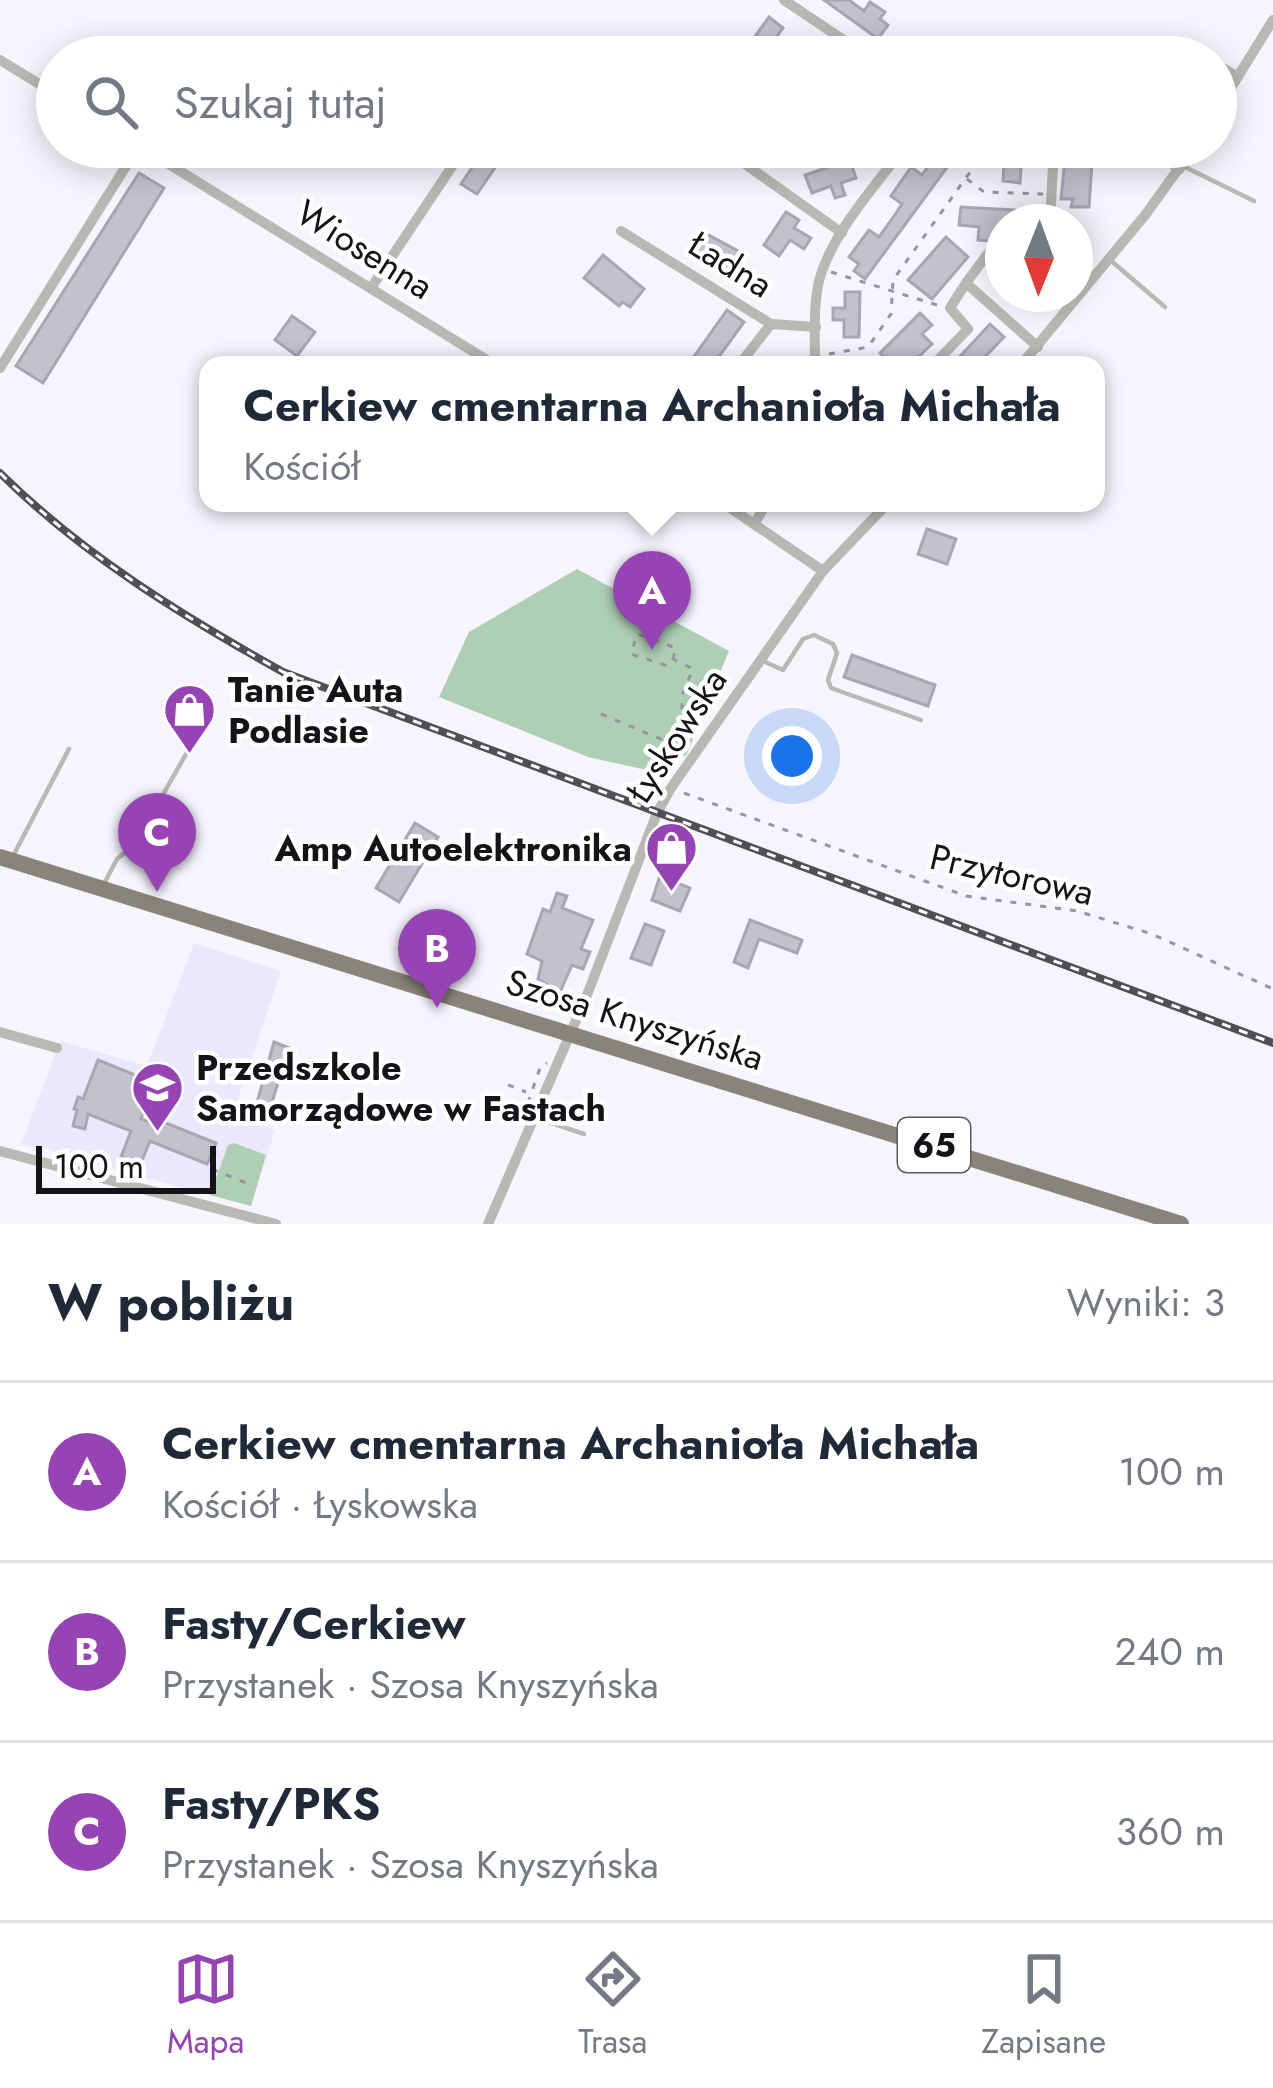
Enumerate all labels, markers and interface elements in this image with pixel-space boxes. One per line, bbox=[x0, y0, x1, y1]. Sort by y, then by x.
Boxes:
search box bbox=[36, 36, 1237, 168]
icon: search bbox=[78, 69, 144, 135]
text: Szukaj tutaj bbox=[174, 70, 387, 135]
street label: Wiosenna bbox=[286, 186, 444, 312]
north arrow bbox=[985, 204, 1093, 312]
street label: Ładna bbox=[678, 218, 783, 310]
popup bbox=[199, 356, 1105, 512]
text: Cerkiew cmentarna Archanioła Michała bbox=[243, 373, 1061, 438]
text: Kościół bbox=[243, 438, 360, 495]
pin: A bbox=[613, 551, 691, 650]
street label: Łyskowska bbox=[612, 657, 739, 813]
place label: Tanie Auta Podlasie bbox=[228, 663, 403, 756]
shop icon: Tanie Auta Podlasie bbox=[161, 682, 217, 756]
your location bbox=[762, 726, 822, 786]
pin: C bbox=[118, 793, 196, 892]
shop icon: Amp Autoelektronika bbox=[643, 820, 699, 894]
place label: Amp Autoelektronika bbox=[273, 822, 632, 874]
street label: Przytorowa bbox=[925, 830, 1099, 918]
pin: B bbox=[398, 909, 476, 1008]
street label: Szosa Knyszyńska bbox=[500, 955, 770, 1083]
place label: Przedszkole Samorządowe w Fastach bbox=[196, 1041, 606, 1134]
school or university icon: Przedszkole Samorządowe w Fastach bbox=[129, 1060, 185, 1134]
road number: 65 bbox=[898, 1118, 970, 1172]
scale bar bbox=[36, 1140, 216, 1193]
text: 100 m bbox=[54, 1143, 144, 1190]
text: W pobliżu bbox=[48, 1265, 294, 1339]
text: Wyniki: 3 bbox=[1067, 1274, 1225, 1331]
text: Cerkiew cmentarna Archanioła Michała bbox=[162, 1411, 979, 1476]
text: A bbox=[73, 1443, 101, 1500]
text: 100 m bbox=[1119, 1443, 1225, 1500]
text: Kościół · Łyskowska bbox=[162, 1476, 478, 1533]
text: Fasty/Cerkiew bbox=[162, 1591, 466, 1656]
text: B bbox=[74, 1623, 100, 1680]
text: 240 m bbox=[1115, 1623, 1225, 1680]
text: Przystanek · Szosa Knyszyńska bbox=[162, 1656, 659, 1713]
text: Fasty/PKS bbox=[162, 1771, 380, 1836]
text: C bbox=[73, 1803, 101, 1860]
text: 360 m bbox=[1116, 1803, 1225, 1860]
text: Przystanek · Szosa Knyszyńska bbox=[162, 1836, 659, 1893]
tab: Mapa bbox=[167, 1946, 244, 2065]
tab: Trasa bbox=[578, 1946, 647, 2065]
tab: Zapisane bbox=[981, 1946, 1106, 2065]

